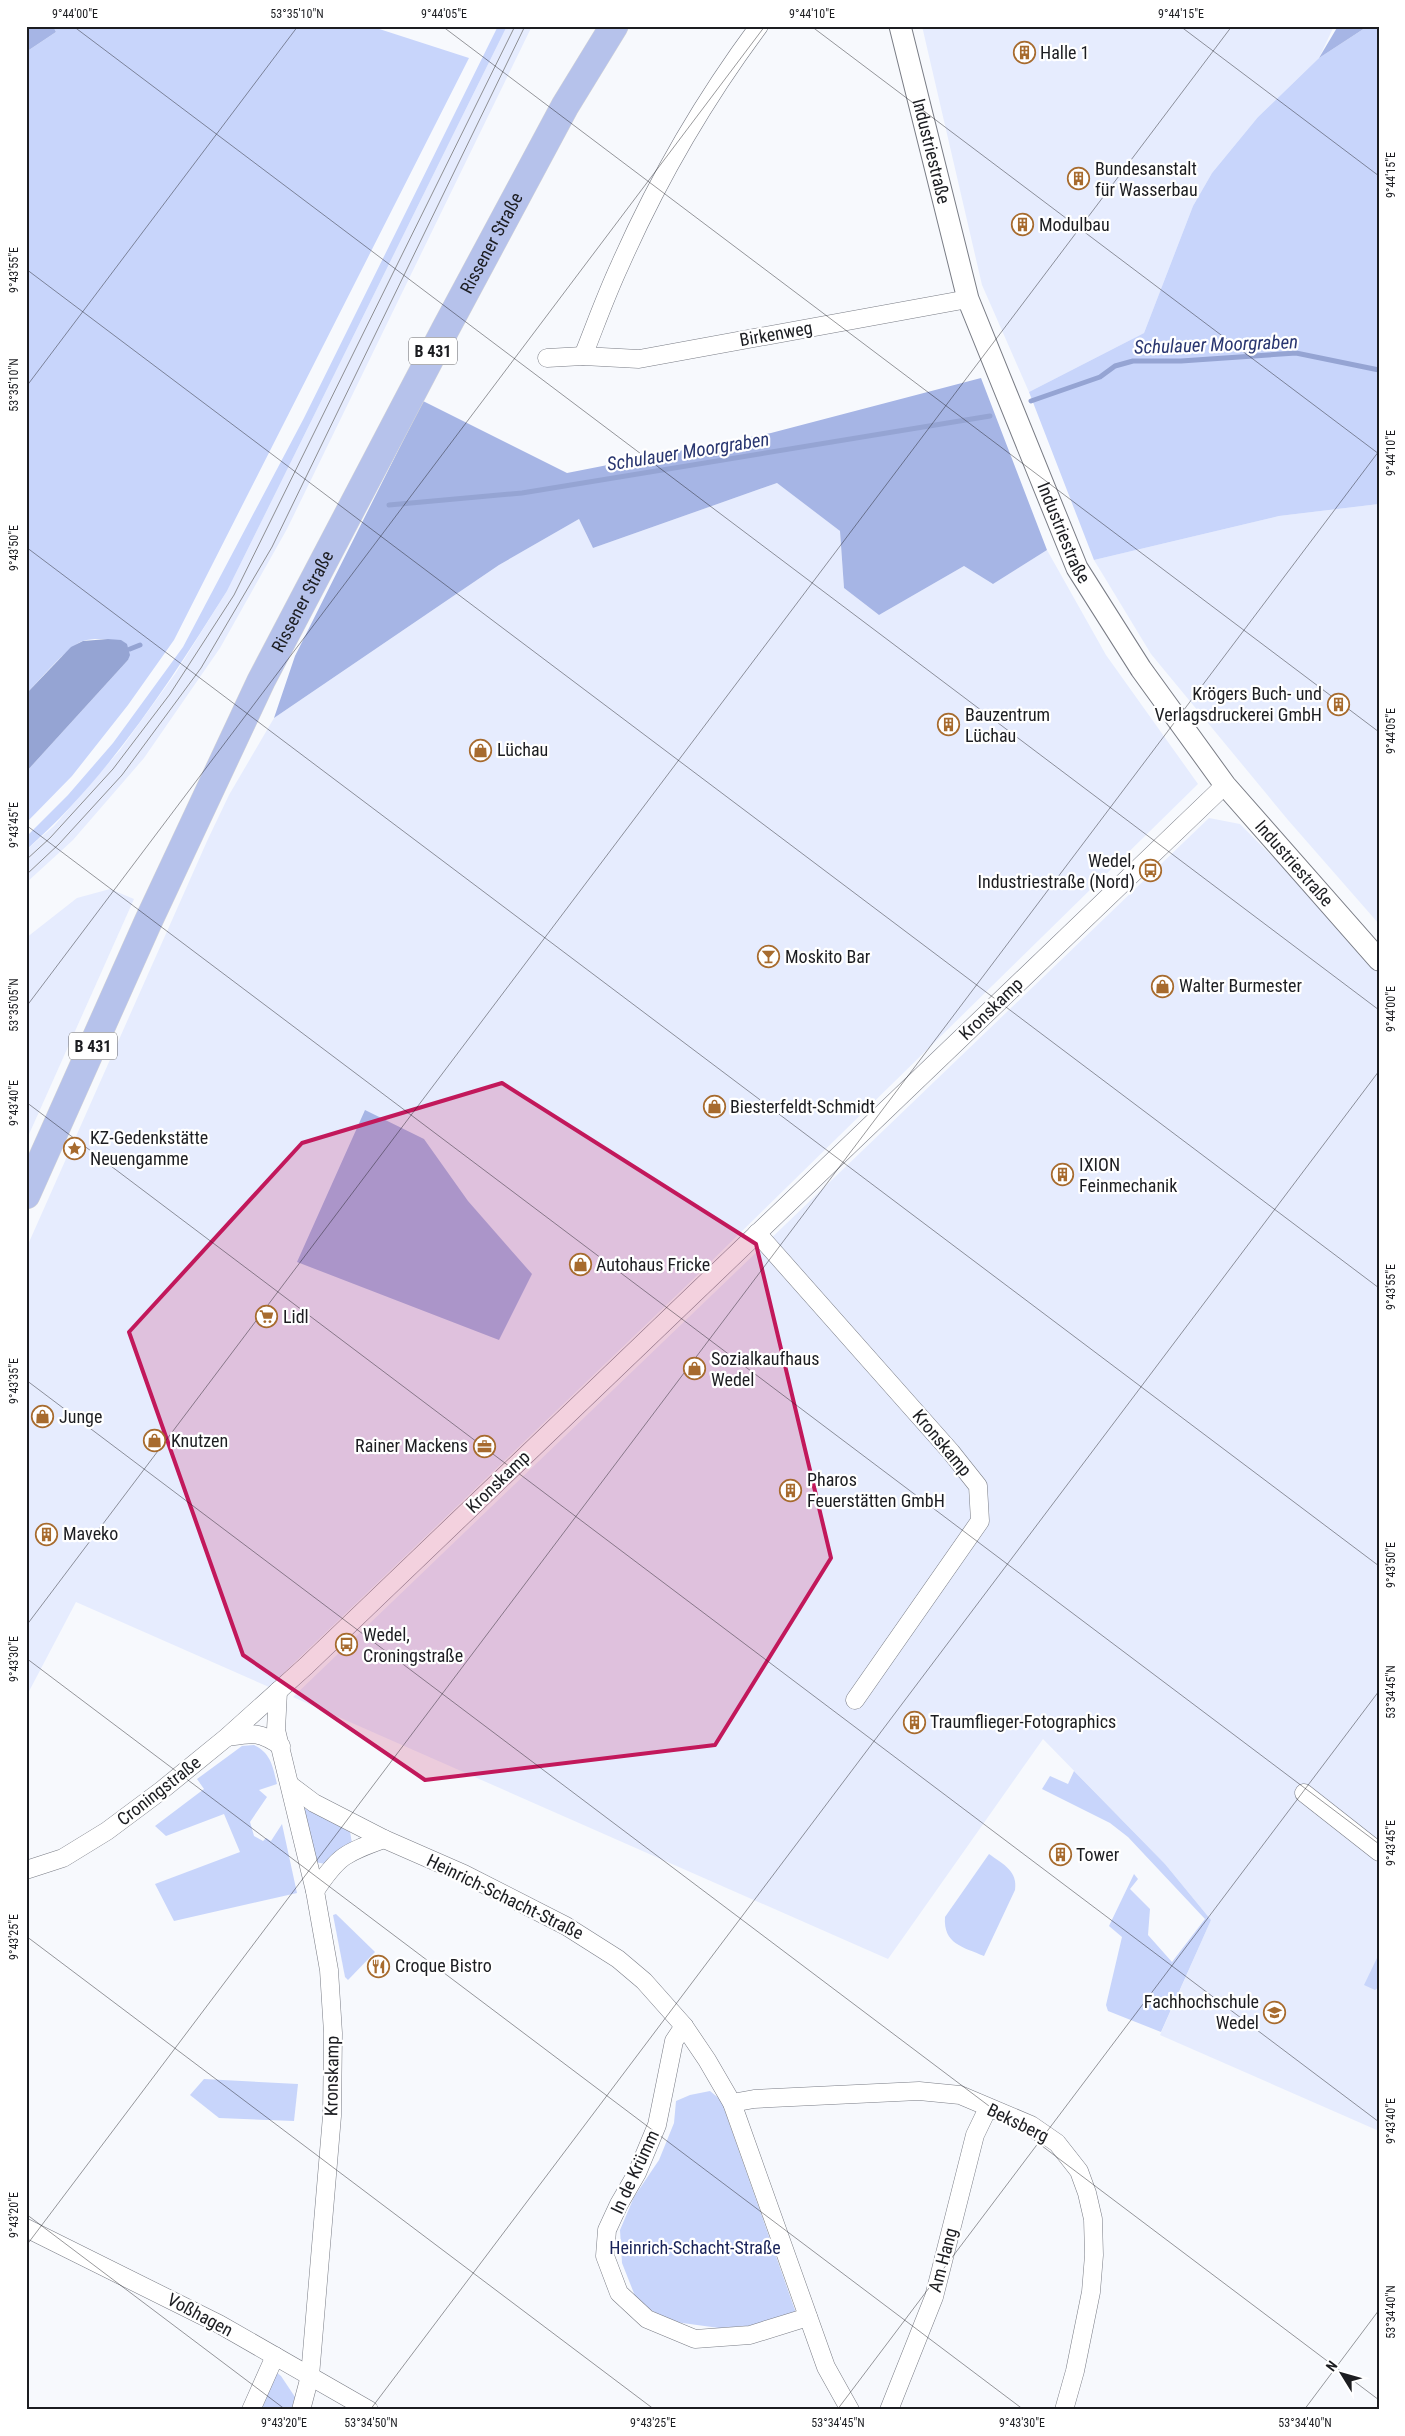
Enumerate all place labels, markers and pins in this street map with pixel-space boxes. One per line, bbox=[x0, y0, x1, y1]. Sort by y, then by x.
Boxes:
building icon: Halle 1 bbox=[1012, 41, 1036, 65]
place label: Halle 1 bbox=[1040, 42, 1090, 63]
place label: Bundesanstalt für Wasserbau bbox=[1095, 158, 1198, 200]
building icon: Bundesanstalt für Wasserbau bbox=[1067, 167, 1091, 191]
building icon: Modulbau bbox=[1011, 213, 1035, 237]
place label: Modulbau bbox=[1039, 214, 1110, 235]
place label: Krögers Buch- und Verlagsdruckerei GmbH bbox=[1154, 683, 1322, 725]
building icon: Krögers Buch- und Verlagsdruckerei GmbH bbox=[1326, 692, 1350, 716]
place label: Bauzentrum Lüchau bbox=[965, 704, 1050, 746]
building icon: Bauzentrum Lüchau bbox=[937, 713, 961, 737]
shop icon: Lüchau bbox=[469, 738, 493, 762]
place label: Lüchau bbox=[497, 739, 548, 760]
place label: Wedel, Industriestraße (Nord) bbox=[977, 850, 1135, 893]
bus stop icon: Wedel, Industriestraße (Nord) bbox=[1139, 859, 1163, 883]
bar icon: Moskito Bar bbox=[757, 945, 781, 969]
place label: Moskito Bar bbox=[785, 946, 871, 967]
shop icon: Walter Burmester bbox=[1151, 974, 1175, 998]
place label: Walter Burmester bbox=[1179, 975, 1303, 996]
shop icon: Biesterfeldt-Schmidt bbox=[702, 1095, 726, 1119]
place label: Biesterfeldt-Schmidt bbox=[730, 1096, 875, 1117]
place label: KZ-Gedenkstätte Neuengamme bbox=[90, 1127, 208, 1169]
place icon: KZ-Gedenkstätte Neuengamme bbox=[62, 1136, 86, 1160]
place label: IXION Feinmechanik bbox=[1079, 1154, 1177, 1196]
building icon: IXION Feinmechanik bbox=[1051, 1163, 1075, 1187]
shop icon: Autohaus Fricke bbox=[568, 1253, 592, 1277]
place label: Autohaus Fricke bbox=[596, 1254, 710, 1275]
supermarket icon: Lidl bbox=[255, 1305, 279, 1329]
place label: Lidl bbox=[283, 1306, 309, 1327]
place label: Sozialkaufhaus Wedel bbox=[711, 1348, 819, 1390]
shop icon: Sozialkaufhaus Wedel bbox=[683, 1357, 707, 1381]
shop icon: Junge bbox=[31, 1405, 55, 1429]
place label: Junge bbox=[59, 1406, 102, 1427]
shop icon: Knutzen bbox=[143, 1429, 167, 1453]
place label: Knutzen bbox=[171, 1430, 228, 1451]
office icon: Rainer Mackens bbox=[472, 1434, 496, 1458]
place label: Rainer Mackens bbox=[355, 1435, 468, 1456]
place label: Pharos Feuerstätten GmbH bbox=[807, 1469, 945, 1511]
building icon: Pharos Feuerstätten GmbH bbox=[779, 1478, 803, 1502]
building icon: Maveko bbox=[35, 1522, 59, 1546]
place label: Maveko bbox=[63, 1523, 118, 1544]
place label: Wedel, Croningstraße bbox=[363, 1624, 463, 1666]
bus stop icon: Wedel, Croningstraße bbox=[335, 1633, 359, 1657]
building icon: Traumflieger-Fotographics bbox=[902, 1710, 926, 1734]
place label: Traumflieger-Fotographics bbox=[930, 1711, 1116, 1732]
building icon: Tower bbox=[1048, 1843, 1072, 1867]
place label: Tower bbox=[1076, 1844, 1120, 1865]
restaurant icon: Croque Bistro bbox=[367, 1954, 391, 1978]
place label: Croque Bistro bbox=[395, 1955, 492, 1976]
place label: Fachhochschule Wedel bbox=[1144, 1991, 1259, 2033]
school or university icon: Fachhochschule Wedel bbox=[1263, 2000, 1287, 2024]

